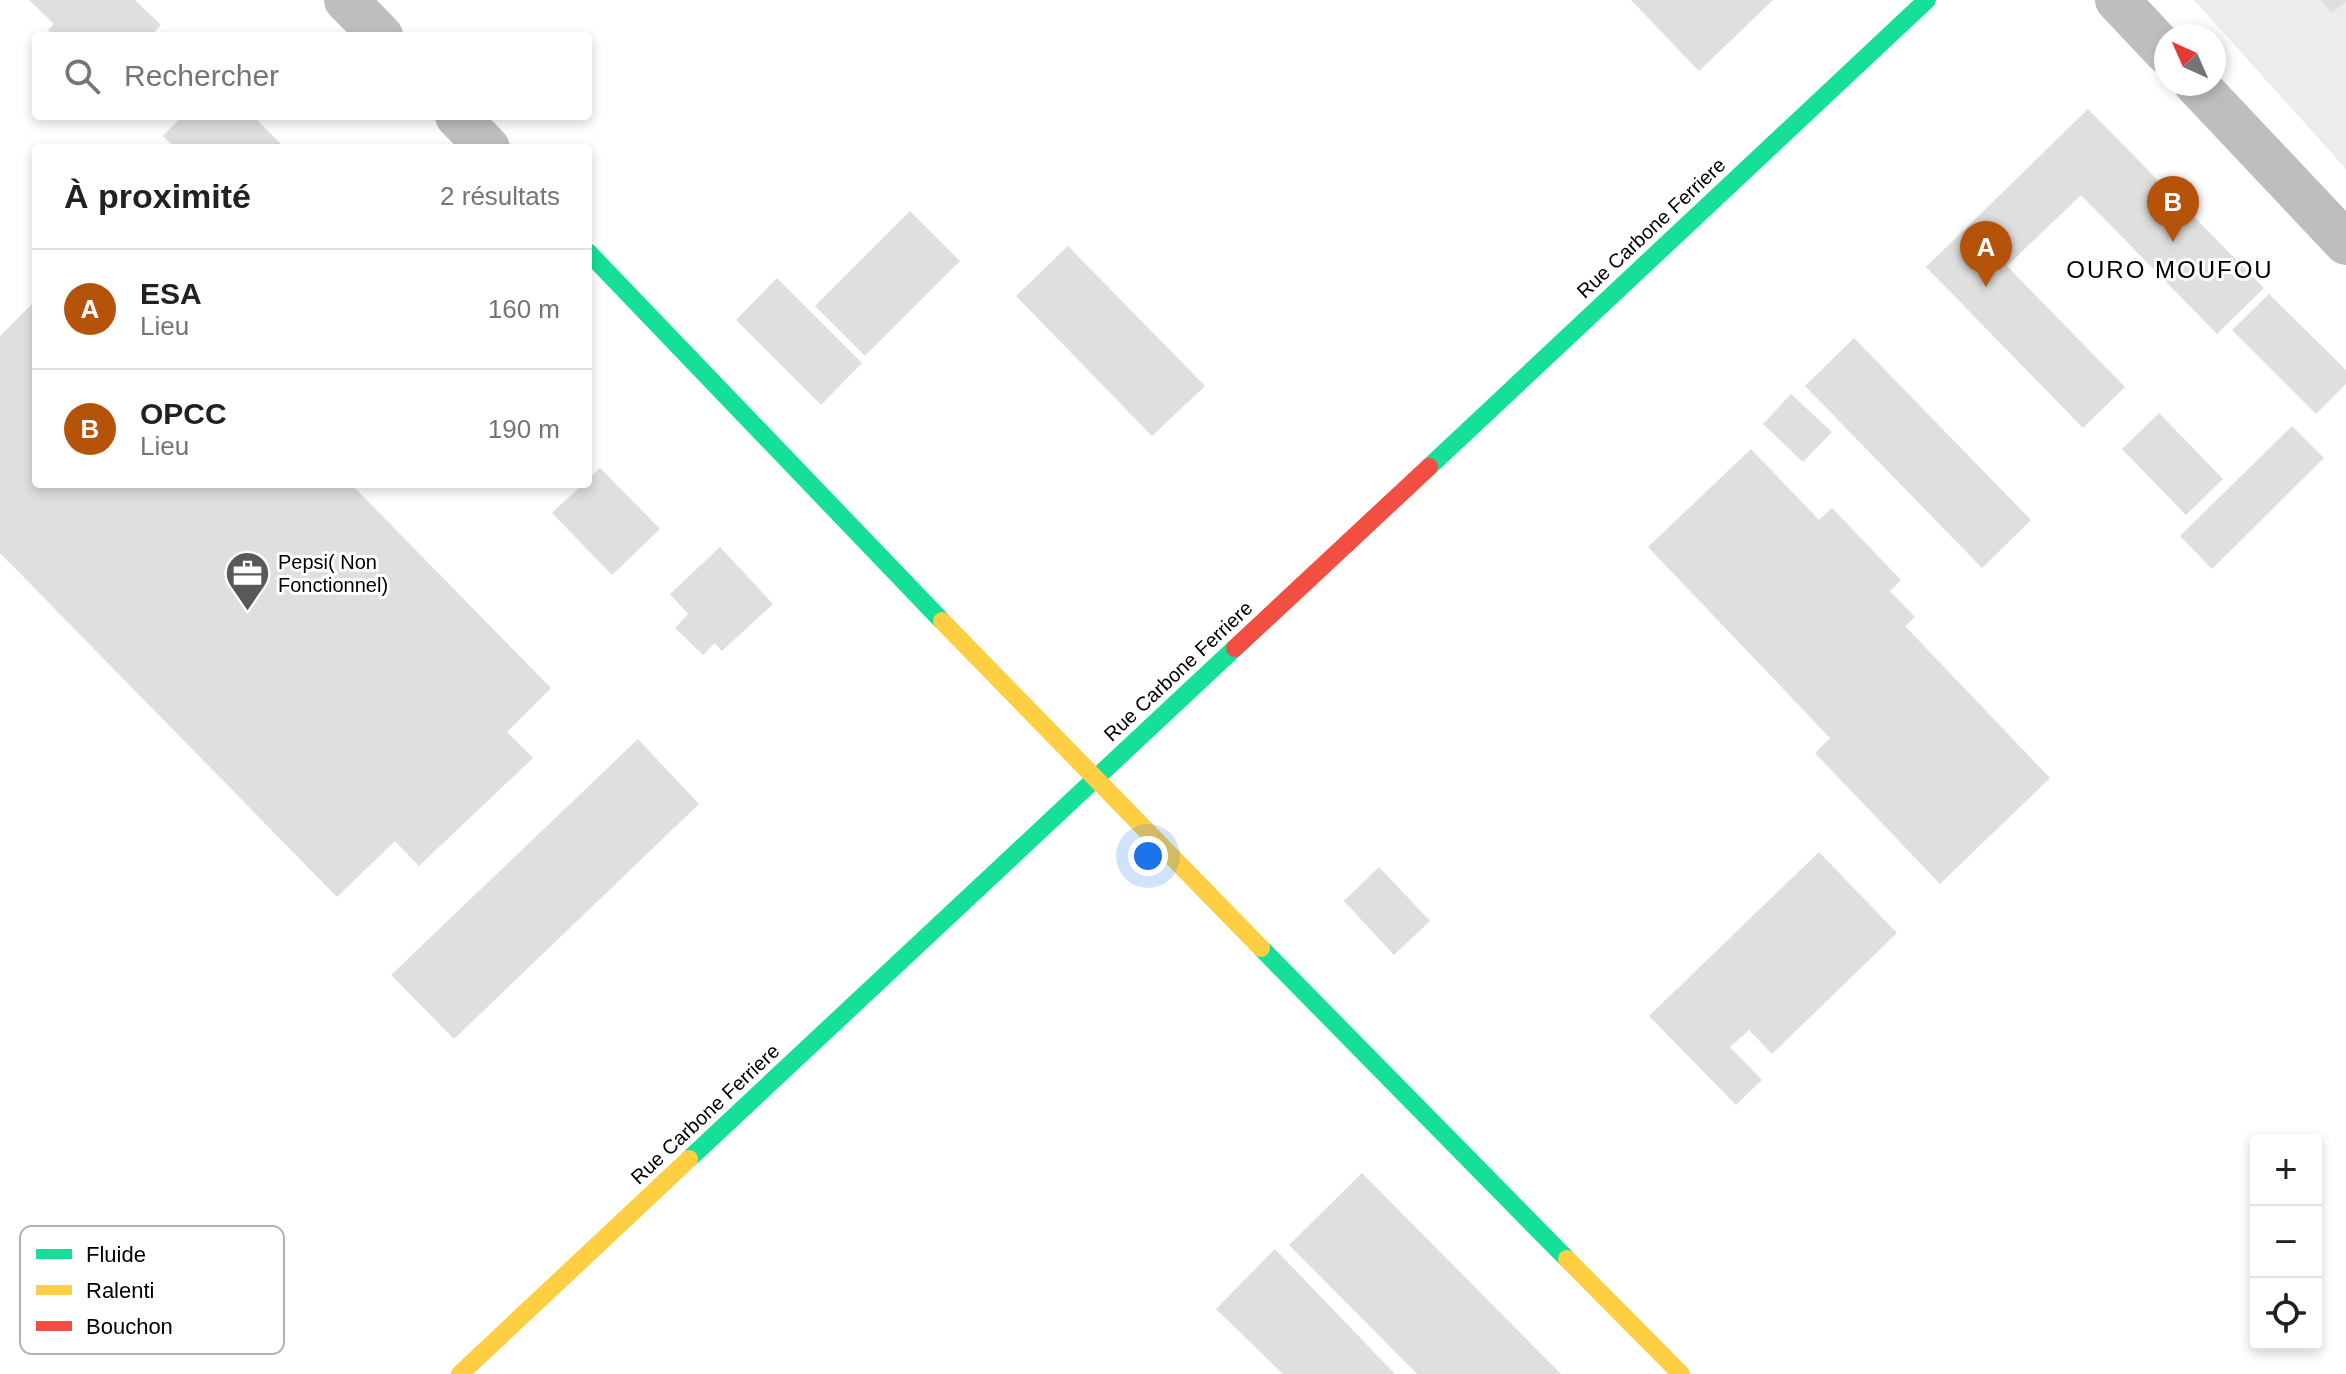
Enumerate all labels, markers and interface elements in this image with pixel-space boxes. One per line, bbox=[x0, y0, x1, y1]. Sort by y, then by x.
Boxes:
north arrow bbox=[2154, 24, 2226, 96]
search box bbox=[32, 32, 592, 120]
icon: search bbox=[60, 54, 104, 98]
text: Rechercher bbox=[124, 59, 279, 92]
street label: Rue Carbone Ferriere bbox=[1572, 154, 1730, 302]
pin: B bbox=[2147, 176, 2199, 242]
text: À proximité bbox=[64, 177, 251, 215]
text: 2 résultats bbox=[440, 181, 560, 211]
pin: A bbox=[1960, 221, 2012, 287]
district label: OURO MOUFOU bbox=[2066, 256, 2274, 283]
text: ESA bbox=[140, 277, 202, 310]
text: A bbox=[81, 294, 99, 324]
text: 160 m bbox=[488, 294, 560, 324]
text: Lieu bbox=[140, 311, 189, 341]
text: OPCC bbox=[140, 397, 227, 430]
text: B bbox=[81, 414, 99, 444]
text: 190 m bbox=[488, 414, 560, 444]
text: Lieu bbox=[140, 431, 189, 461]
office icon: Pepsi( Non Fonctionnel) bbox=[223, 550, 271, 613]
place label: Pepsi( Non Fonctionnel) bbox=[278, 551, 388, 596]
street label: Rue Carbone Ferriere bbox=[1099, 597, 1257, 745]
your location bbox=[1128, 836, 1168, 876]
street label: Rue Carbone Ferriere bbox=[626, 1040, 784, 1188]
map controls bbox=[2250, 1134, 2322, 1350]
button: + bbox=[2250, 1134, 2322, 1206]
button: − bbox=[2250, 1206, 2322, 1278]
legend bbox=[20, 1226, 284, 1354]
text: Fluide bbox=[86, 1242, 146, 1267]
text: Ralenti bbox=[86, 1278, 154, 1303]
button: locate bbox=[2250, 1278, 2322, 1350]
text: Bouchon bbox=[86, 1314, 173, 1339]

